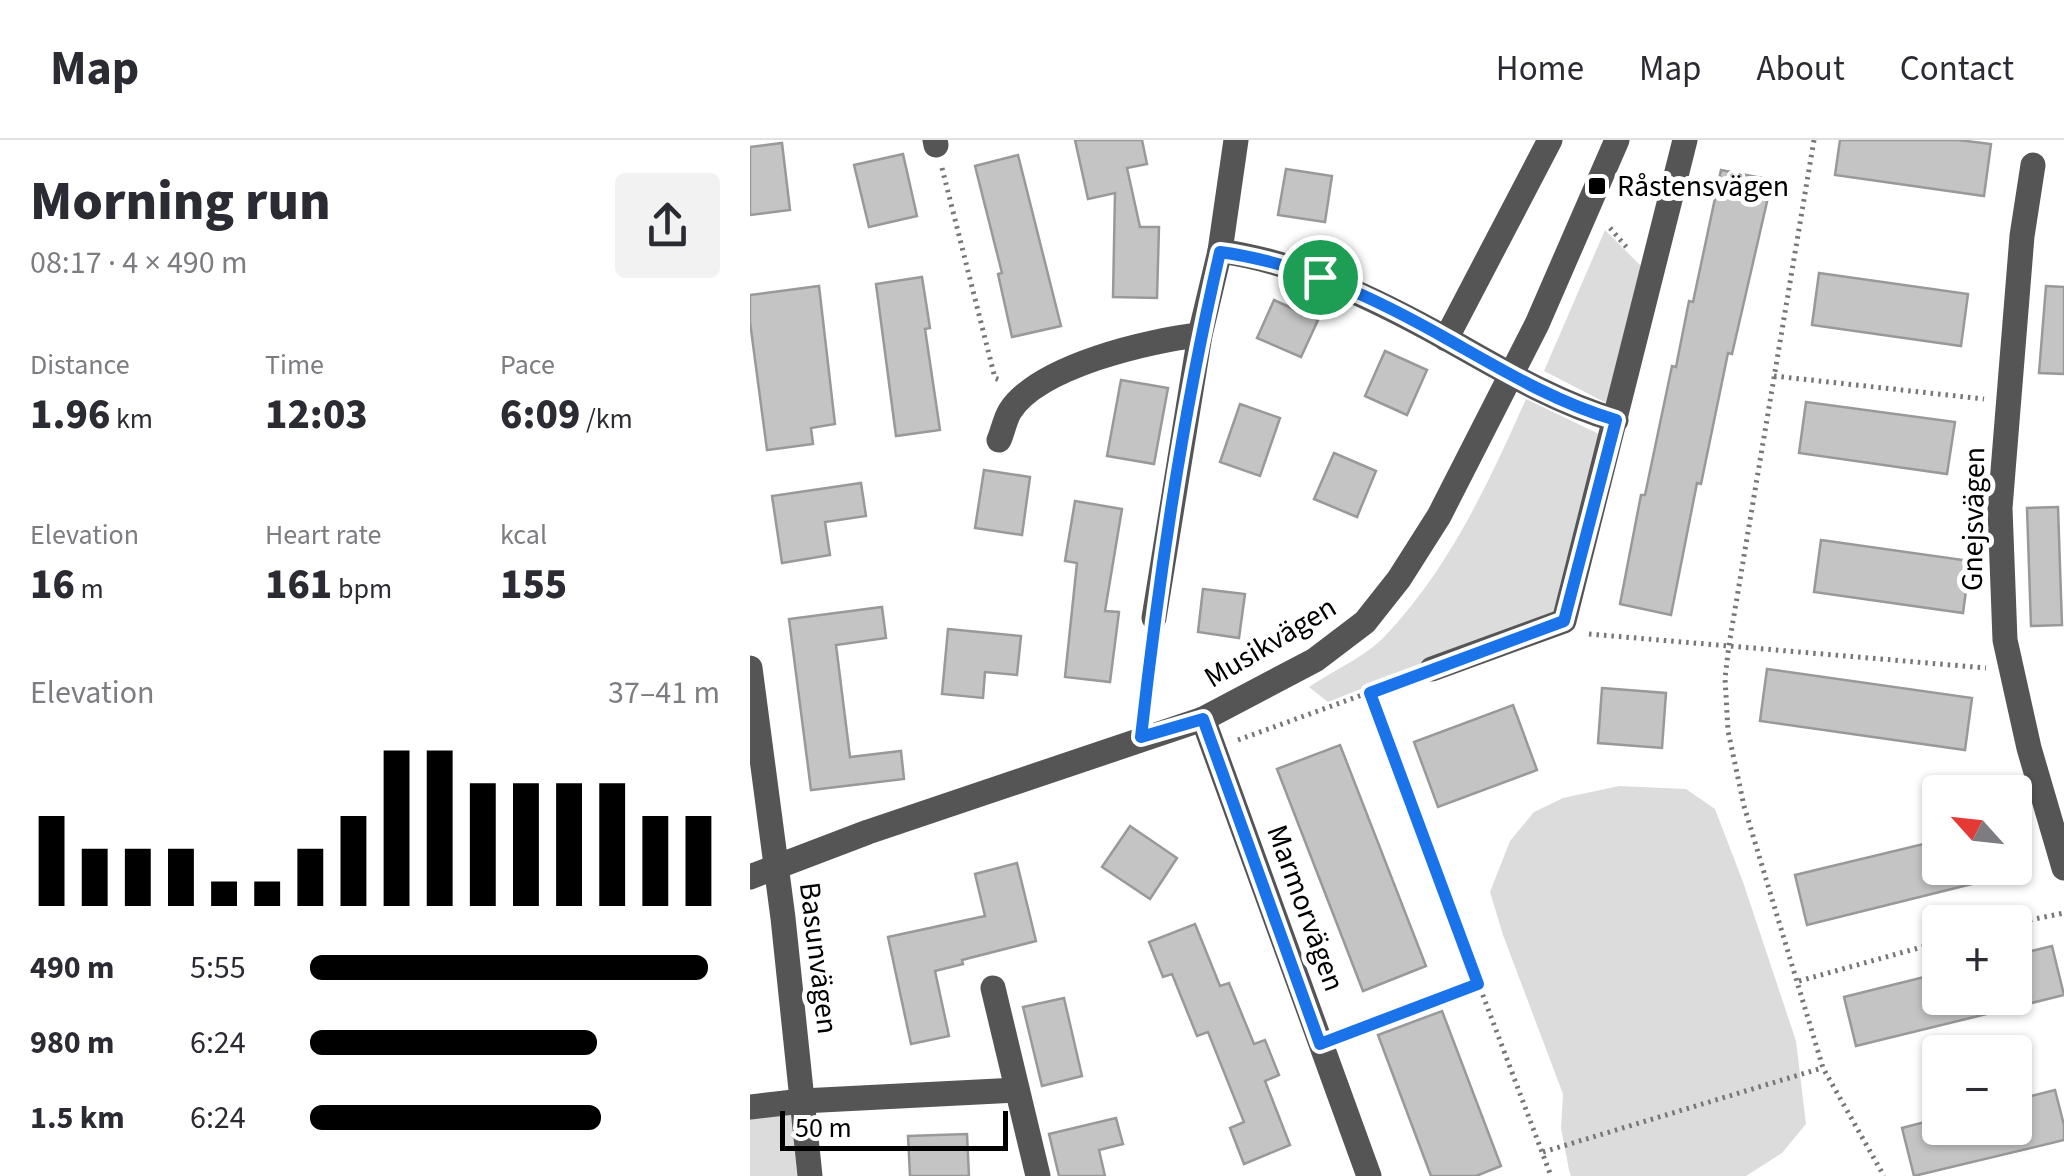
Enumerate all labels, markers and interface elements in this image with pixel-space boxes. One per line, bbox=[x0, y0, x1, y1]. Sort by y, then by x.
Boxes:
text: Map bbox=[50, 35, 139, 103]
text: Home bbox=[1496, 44, 1584, 94]
text: Map bbox=[1639, 44, 1702, 94]
text: About bbox=[1757, 44, 1845, 94]
text: Contact bbox=[1900, 44, 2014, 94]
text: Morning run bbox=[30, 163, 331, 241]
place label: Råstensvägen bbox=[1617, 165, 1789, 208]
button: share bbox=[615, 173, 720, 278]
marker: Råstensvägen bbox=[1586, 175, 1608, 197]
pin bbox=[1278, 235, 1363, 320]
text: 08:17 · 4 × 490 m bbox=[30, 240, 248, 286]
icon: arrive bbox=[1293, 250, 1348, 305]
text: Distance bbox=[30, 345, 130, 385]
text: Time bbox=[265, 345, 324, 385]
text: Pace bbox=[500, 345, 555, 385]
text: 1.96 bbox=[30, 385, 110, 445]
text: 12:03 bbox=[265, 385, 368, 445]
text: 6:09 bbox=[500, 385, 580, 445]
text: km bbox=[110, 399, 153, 439]
text: /km bbox=[580, 399, 633, 439]
street label: Gnejsvägen bbox=[1951, 446, 1996, 592]
text: Elevation bbox=[30, 515, 139, 555]
text: Heart rate bbox=[265, 515, 381, 555]
text: kcal bbox=[500, 515, 547, 555]
text: 16 bbox=[30, 555, 75, 615]
text: 161 bbox=[265, 555, 332, 615]
text: 155 bbox=[500, 555, 567, 615]
text: m bbox=[75, 569, 104, 609]
text: bpm bbox=[332, 569, 392, 609]
street label: Musikvägen bbox=[1196, 586, 1345, 699]
text: Elevation bbox=[30, 670, 155, 716]
text: 37–41 m bbox=[608, 670, 720, 716]
north arrow bbox=[1922, 775, 2032, 885]
map controls bbox=[1922, 775, 2032, 1145]
street label: Marmorvägen bbox=[1256, 819, 1356, 997]
street label: Basunvägen bbox=[788, 880, 849, 1036]
button: + bbox=[1922, 905, 2032, 1015]
text: 490 m bbox=[30, 945, 115, 991]
text: 5:55 bbox=[190, 945, 246, 991]
text: 980 m bbox=[30, 1020, 115, 1066]
text: 6:24 bbox=[190, 1020, 246, 1066]
button: − bbox=[1922, 1035, 2032, 1145]
text: 1.5 km bbox=[30, 1095, 125, 1141]
text: 6:24 bbox=[190, 1095, 246, 1141]
scale bar bbox=[780, 1106, 1008, 1150]
text: 50 m bbox=[795, 1108, 852, 1148]

